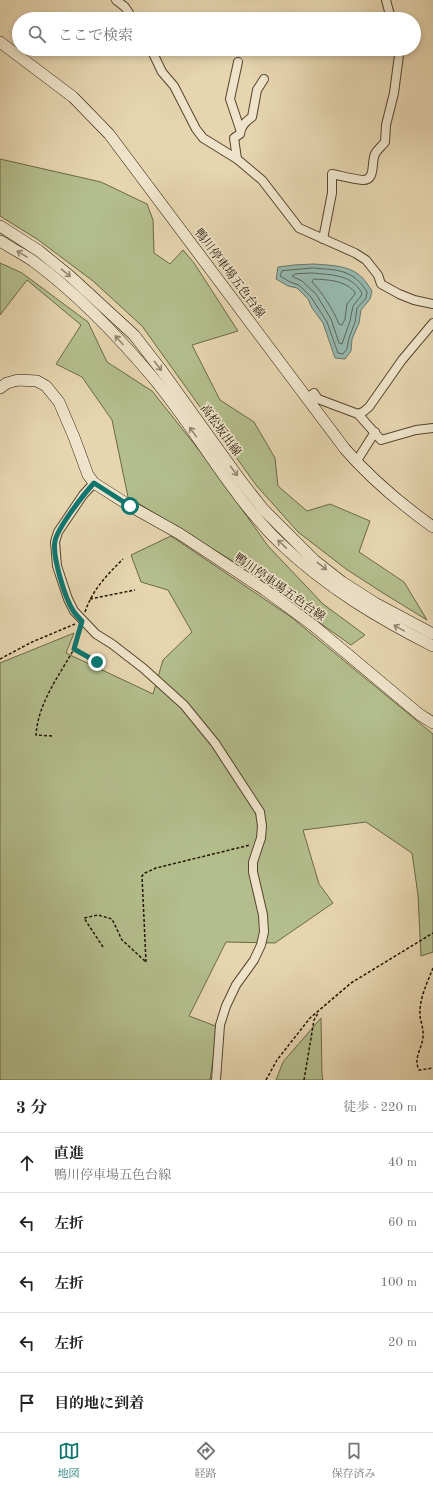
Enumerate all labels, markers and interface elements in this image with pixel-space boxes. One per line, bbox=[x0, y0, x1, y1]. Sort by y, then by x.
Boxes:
search box bbox=[12, 12, 421, 56]
icon: search bbox=[26, 23, 48, 45]
text: ここで検索 bbox=[58, 29, 133, 44]
street label: 鴨川停車場五色台線 bbox=[192, 226, 268, 320]
one-way arrow bbox=[16, 250, 28, 258]
one-way arrow bbox=[61, 268, 72, 277]
one-way arrow bbox=[114, 335, 124, 345]
one-way arrow bbox=[154, 360, 162, 371]
street label: 高松坂出線 bbox=[198, 402, 244, 458]
one-way arrow bbox=[188, 426, 197, 437]
one-way arrow bbox=[230, 465, 238, 476]
route start bbox=[121, 497, 139, 515]
one-way arrow bbox=[277, 540, 287, 549]
street label: 鴨川停車場五色台線 bbox=[232, 550, 328, 624]
one-way arrow bbox=[316, 562, 327, 571]
one-way arrow bbox=[393, 623, 405, 631]
route end bbox=[88, 653, 106, 671]
text: 3 分 bbox=[16, 1100, 48, 1117]
text: 徒歩 · 220 m bbox=[343, 1101, 417, 1114]
text: 直進 bbox=[54, 1147, 84, 1162]
icon: ahead bbox=[16, 1152, 38, 1174]
text: 40 m bbox=[388, 1156, 417, 1169]
text: 鴨川停車場五色台線 bbox=[54, 1169, 171, 1182]
icon: left bbox=[16, 1212, 38, 1234]
text: 60 m bbox=[388, 1216, 417, 1229]
text: 左折 bbox=[54, 1217, 84, 1232]
icon: left bbox=[16, 1272, 38, 1294]
text: 100 m bbox=[380, 1276, 417, 1289]
text: 左折 bbox=[54, 1277, 84, 1292]
icon: left bbox=[16, 1332, 38, 1354]
text: 20 m bbox=[388, 1336, 417, 1349]
text: 左折 bbox=[54, 1337, 84, 1352]
icon: arrive bbox=[16, 1392, 38, 1414]
text: 目的地に到着 bbox=[54, 1397, 144, 1412]
tab: 地図 bbox=[58, 1440, 80, 1482]
tab: 経路 bbox=[195, 1440, 217, 1482]
tab: 保存済み bbox=[332, 1440, 376, 1482]

